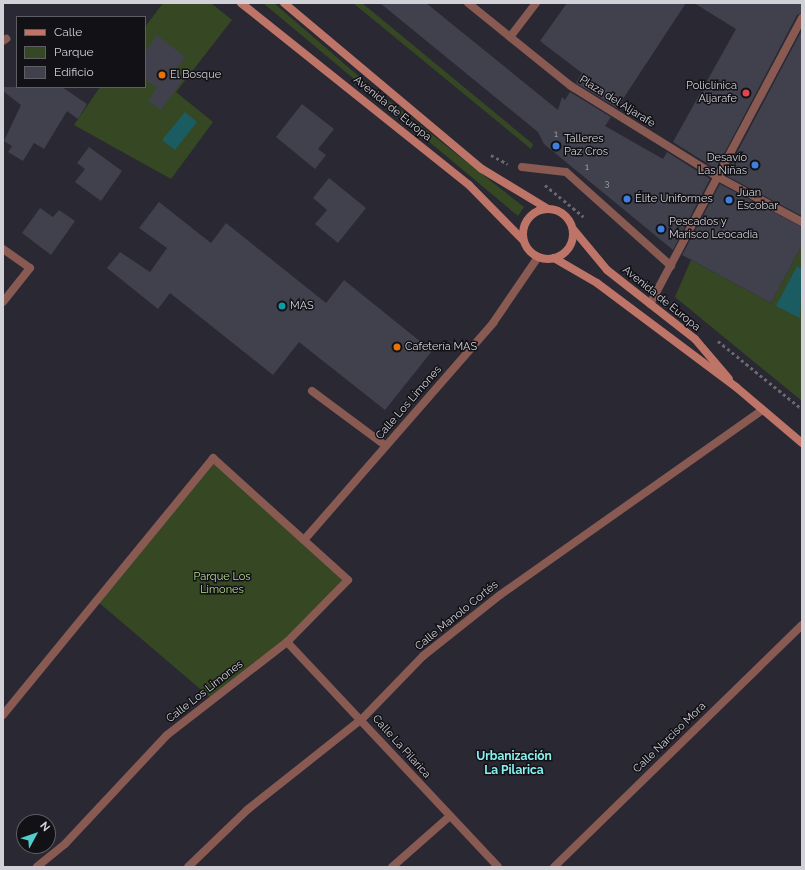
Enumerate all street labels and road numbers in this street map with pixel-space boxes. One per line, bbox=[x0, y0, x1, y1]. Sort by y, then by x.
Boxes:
street label: Plaza del Aljarafe bbox=[576, 73, 658, 131]
street label: Avenida de Europa bbox=[351, 74, 433, 144]
street label: Avenida de Europa bbox=[620, 264, 702, 334]
street label: Calle Los Limones bbox=[373, 363, 445, 443]
street label: Calle Manolo Cortés bbox=[413, 578, 501, 654]
street label: Calle Los Limones bbox=[164, 658, 246, 726]
street label: Calle Narciso Mora bbox=[631, 700, 709, 776]
street label: Calle La Pilarica bbox=[369, 713, 433, 781]

